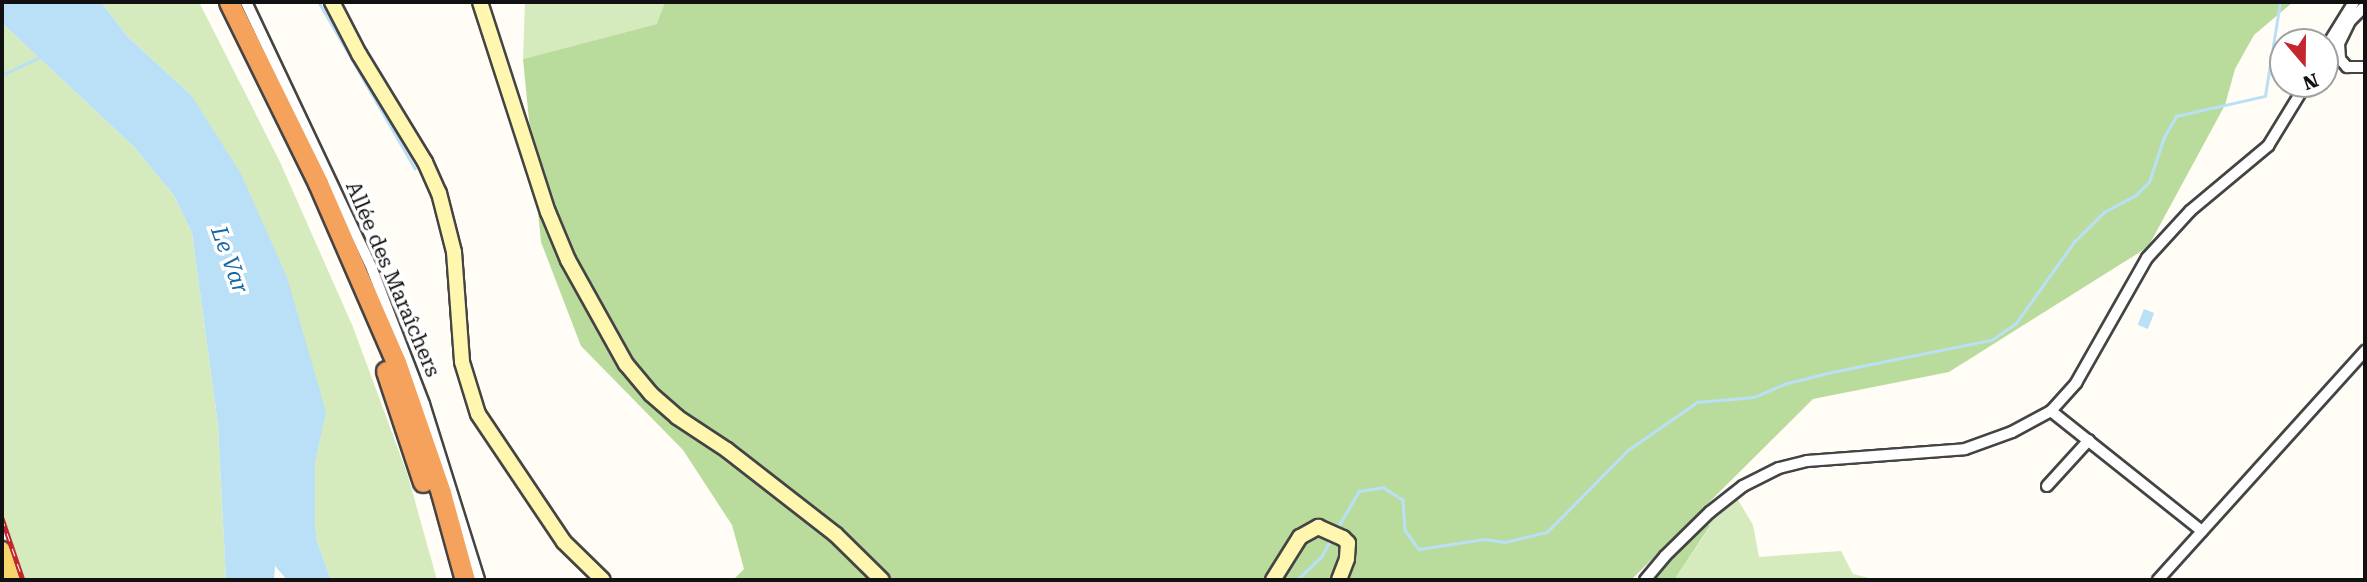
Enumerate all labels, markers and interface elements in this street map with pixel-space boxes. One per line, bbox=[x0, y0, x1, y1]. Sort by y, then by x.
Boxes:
north arrow bbox=[2269, 28, 2339, 98]
text: N bbox=[2300, 68, 2321, 95]
street label: Allée des Maraîchers bbox=[340, 177, 446, 381]
water label: Le Var bbox=[204, 223, 254, 297]

